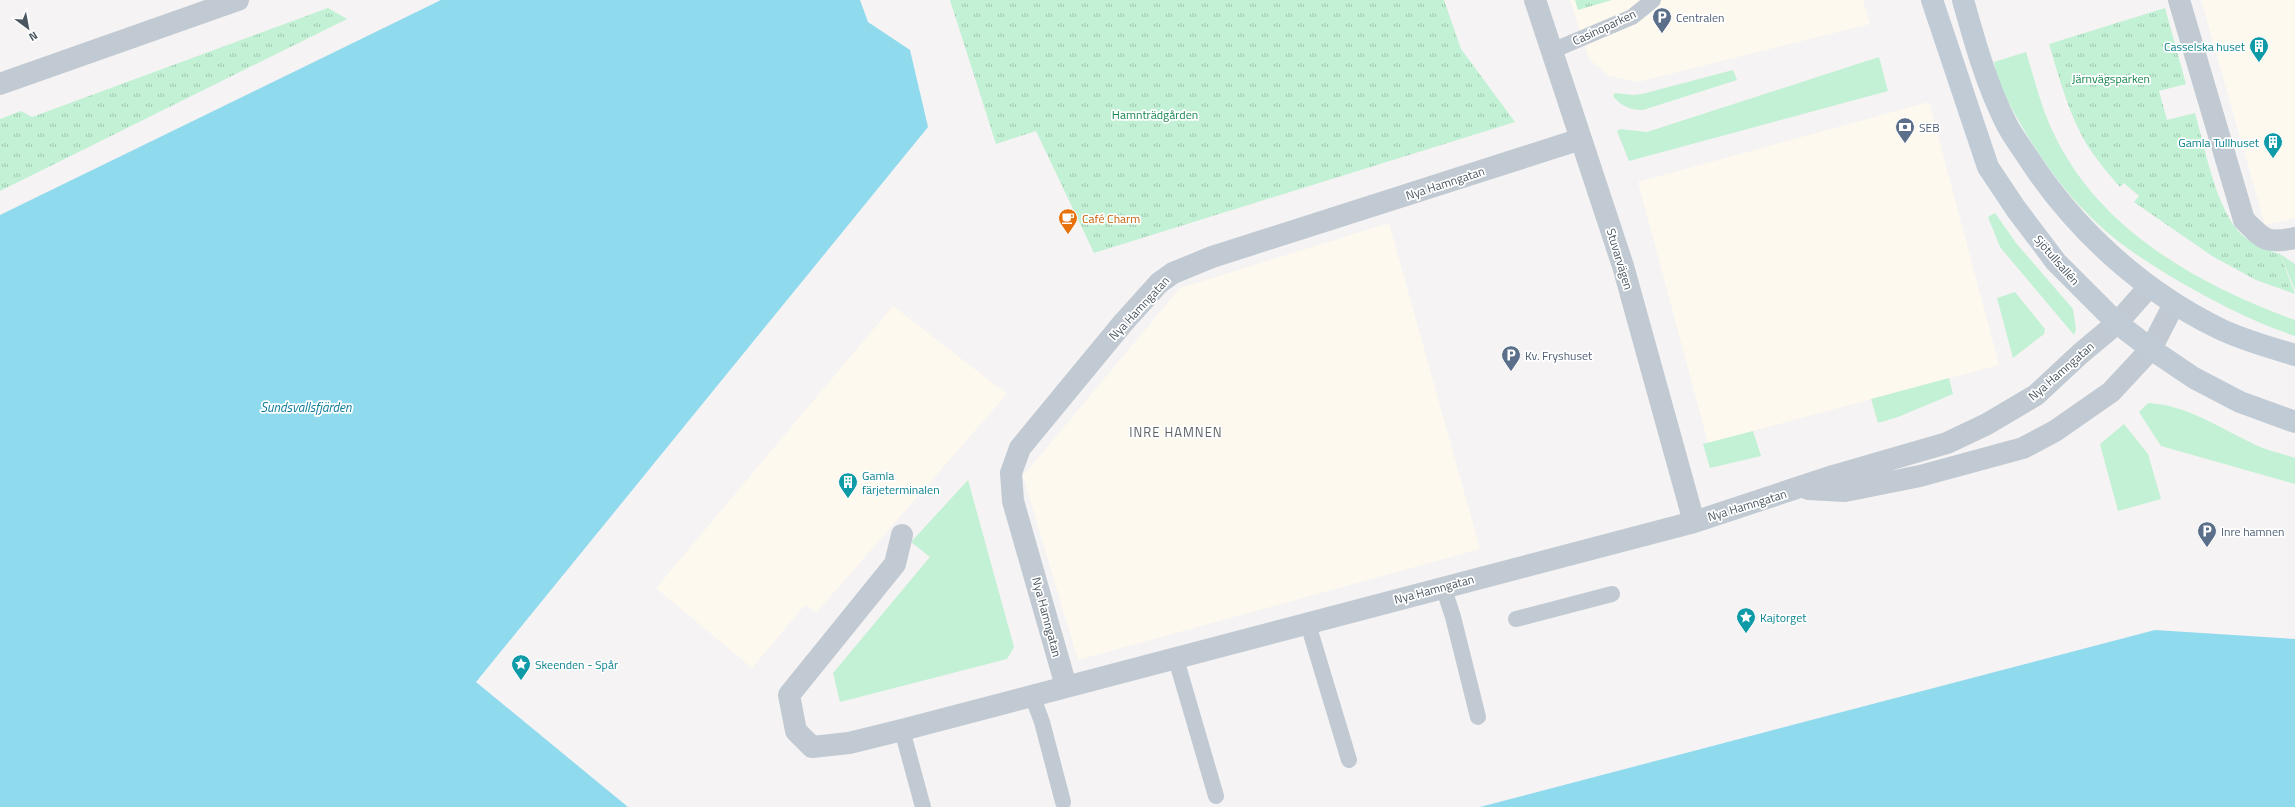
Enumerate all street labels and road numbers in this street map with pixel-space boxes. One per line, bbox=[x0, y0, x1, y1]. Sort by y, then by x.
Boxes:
street label: Casinoparken bbox=[1569, 4, 1639, 50]
street label: Nya Hamngatan bbox=[1403, 161, 1487, 205]
street label: Stuvarvägen bbox=[1602, 226, 1638, 292]
street label: Sjötullsallén bbox=[2030, 231, 2084, 289]
street label: Nya Hamngatan bbox=[1104, 272, 1174, 344]
street label: Nya Hamngatan bbox=[2024, 337, 2098, 405]
street label: Nya Hamngatan bbox=[1705, 484, 1789, 526]
street label: Nya Hamngatan bbox=[1392, 569, 1476, 609]
street label: Nya Hamngatan bbox=[1027, 575, 1067, 659]

